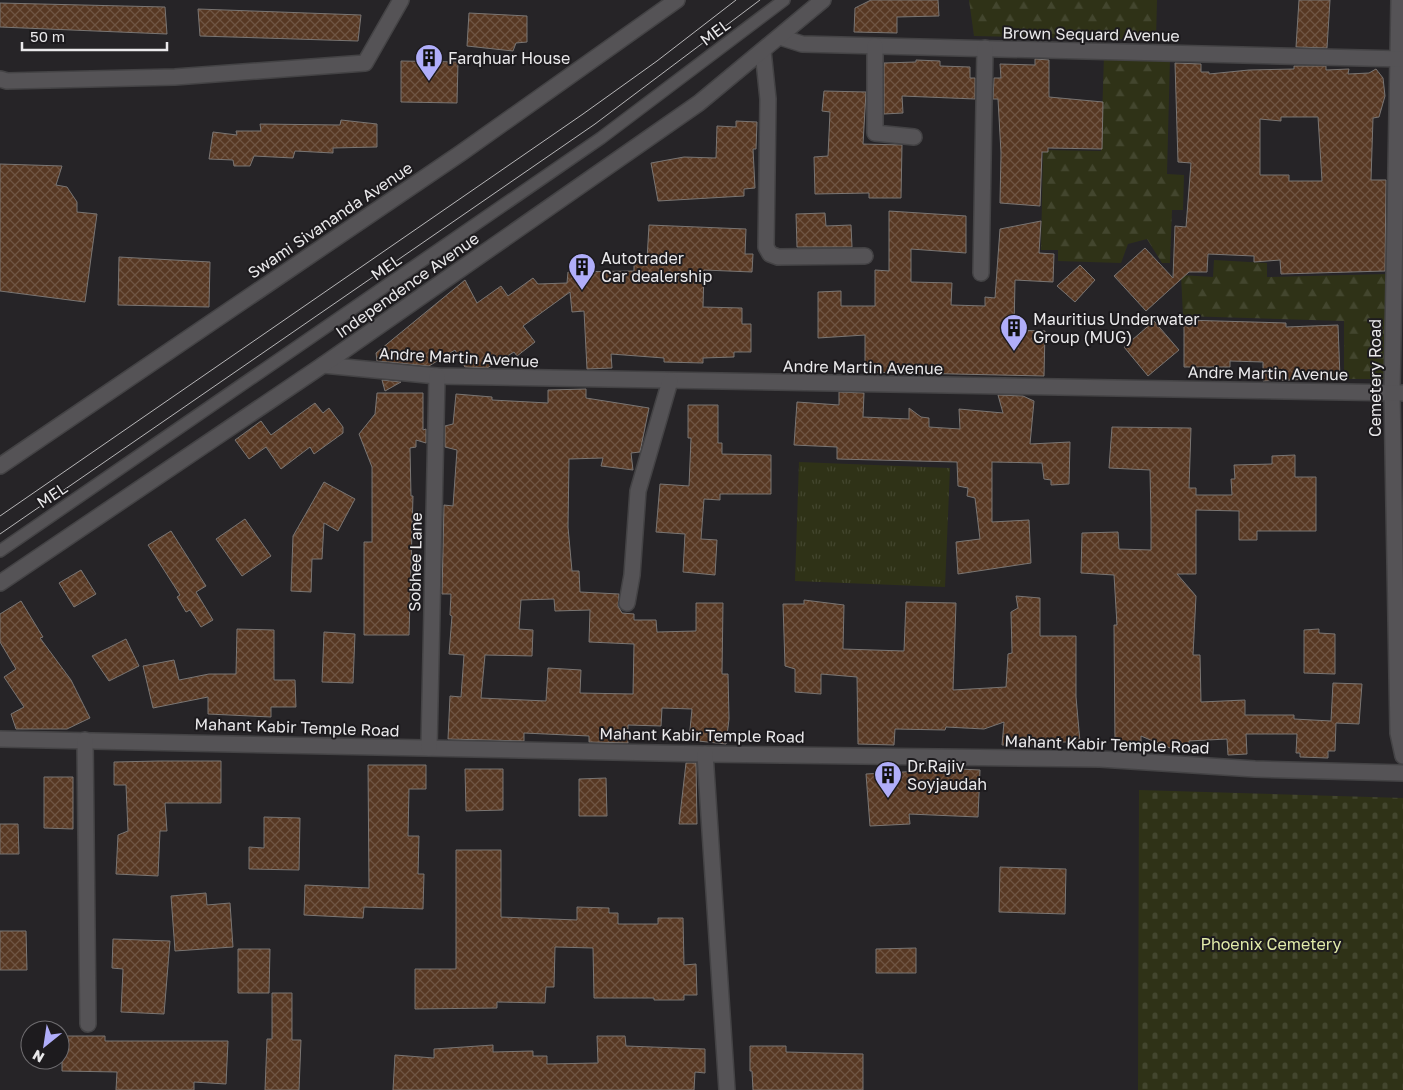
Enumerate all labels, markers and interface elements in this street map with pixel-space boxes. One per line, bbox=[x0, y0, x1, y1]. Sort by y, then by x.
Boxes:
street label: MEL bbox=[696, 14, 734, 50]
scale bar bbox=[22, 20, 168, 52]
street label: Brown Sequard Avenue bbox=[1002, 22, 1180, 46]
text: 50 m bbox=[30, 27, 65, 45]
building icon: Farqhuar House bbox=[414, 43, 444, 82]
place label: Farqhuar House bbox=[448, 48, 570, 68]
street label: Swami Sivananda Avenue bbox=[244, 157, 416, 283]
street label: Independence Avenue bbox=[331, 228, 483, 342]
place label: Autotrader Car dealership bbox=[601, 248, 712, 286]
street label: MEL bbox=[367, 249, 405, 285]
building icon: Autotrader Car dealership bbox=[567, 252, 597, 291]
place label: Mauritius Underwater Group (MUG) bbox=[1033, 309, 1200, 347]
building icon: Mauritius Underwater Group (MUG) bbox=[999, 313, 1029, 352]
street label: Cemetery Road bbox=[1365, 319, 1385, 437]
street label: Andre Martin Avenue bbox=[379, 343, 539, 371]
street label: Andre Martin Avenue bbox=[783, 356, 943, 378]
street label: Andre Martin Avenue bbox=[1188, 362, 1348, 384]
street label: MEL bbox=[33, 478, 71, 512]
street label: Sobhee Lane bbox=[404, 512, 426, 612]
street label: Mahant Kabir Temple Road bbox=[194, 713, 400, 741]
street label: Mahant Kabir Temple Road bbox=[599, 723, 805, 747]
street label: Mahant Kabir Temple Road bbox=[1004, 730, 1210, 758]
place label: Dr.Rajiv Soyjaudah bbox=[907, 756, 987, 794]
building icon: Dr.Rajiv Soyjaudah bbox=[873, 760, 903, 799]
park label: Phoenix Cemetery bbox=[1200, 934, 1342, 954]
north arrow bbox=[20, 1020, 70, 1070]
text: N bbox=[29, 1047, 47, 1067]

